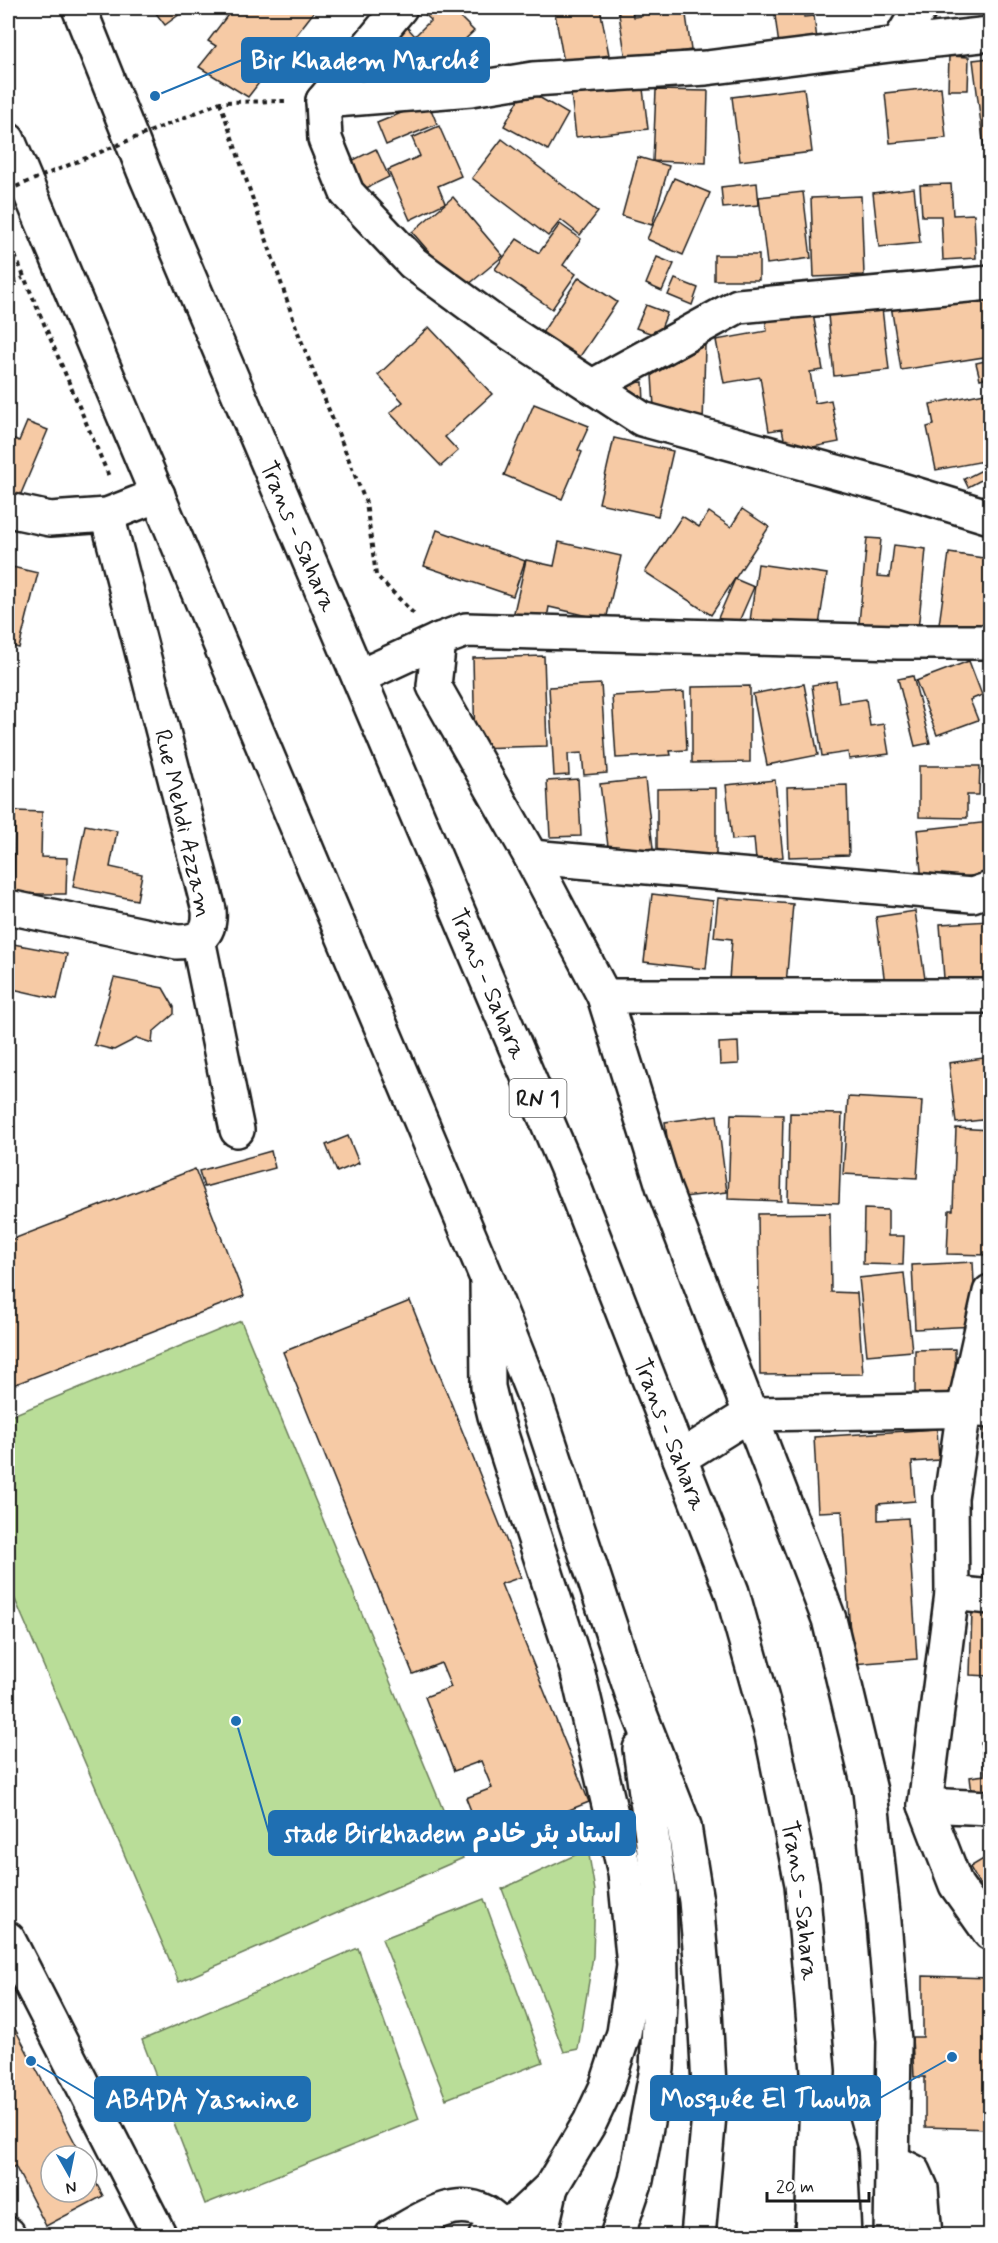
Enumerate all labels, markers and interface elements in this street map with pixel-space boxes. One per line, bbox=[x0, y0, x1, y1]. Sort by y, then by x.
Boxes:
callout: Bir Khadem Marché bbox=[242, 38, 489, 82]
text: Bir Khadem Marché bbox=[251, 45, 479, 79]
street label: Trans - Sahara bbox=[252, 456, 343, 617]
street label: Rue Mehdi Azzam bbox=[146, 727, 219, 920]
street label: Trans - Sahara bbox=[442, 904, 533, 1065]
road number: RN 1 bbox=[510, 1079, 566, 1117]
street label: Trans - Sahara bbox=[625, 1354, 713, 1516]
callout: stade Birkhadem استاد بئر خادم bbox=[269, 1811, 635, 1855]
text: stade Birkhadem استاد بئر خادم bbox=[283, 1818, 621, 1853]
street label: Trans - Sahara bbox=[773, 1818, 824, 1982]
callout: Mosquée El Thouba bbox=[651, 2076, 880, 2120]
callout: ABADA Yasmine bbox=[95, 2077, 310, 2121]
text: Mosquée El Thouba bbox=[661, 2083, 871, 2117]
text: ABADA Yasmine bbox=[106, 2084, 298, 2118]
north arrow bbox=[39, 2144, 99, 2204]
scale bar bbox=[767, 2165, 869, 2203]
text: 20 m bbox=[776, 2175, 814, 2199]
text: N bbox=[64, 2176, 78, 2199]

